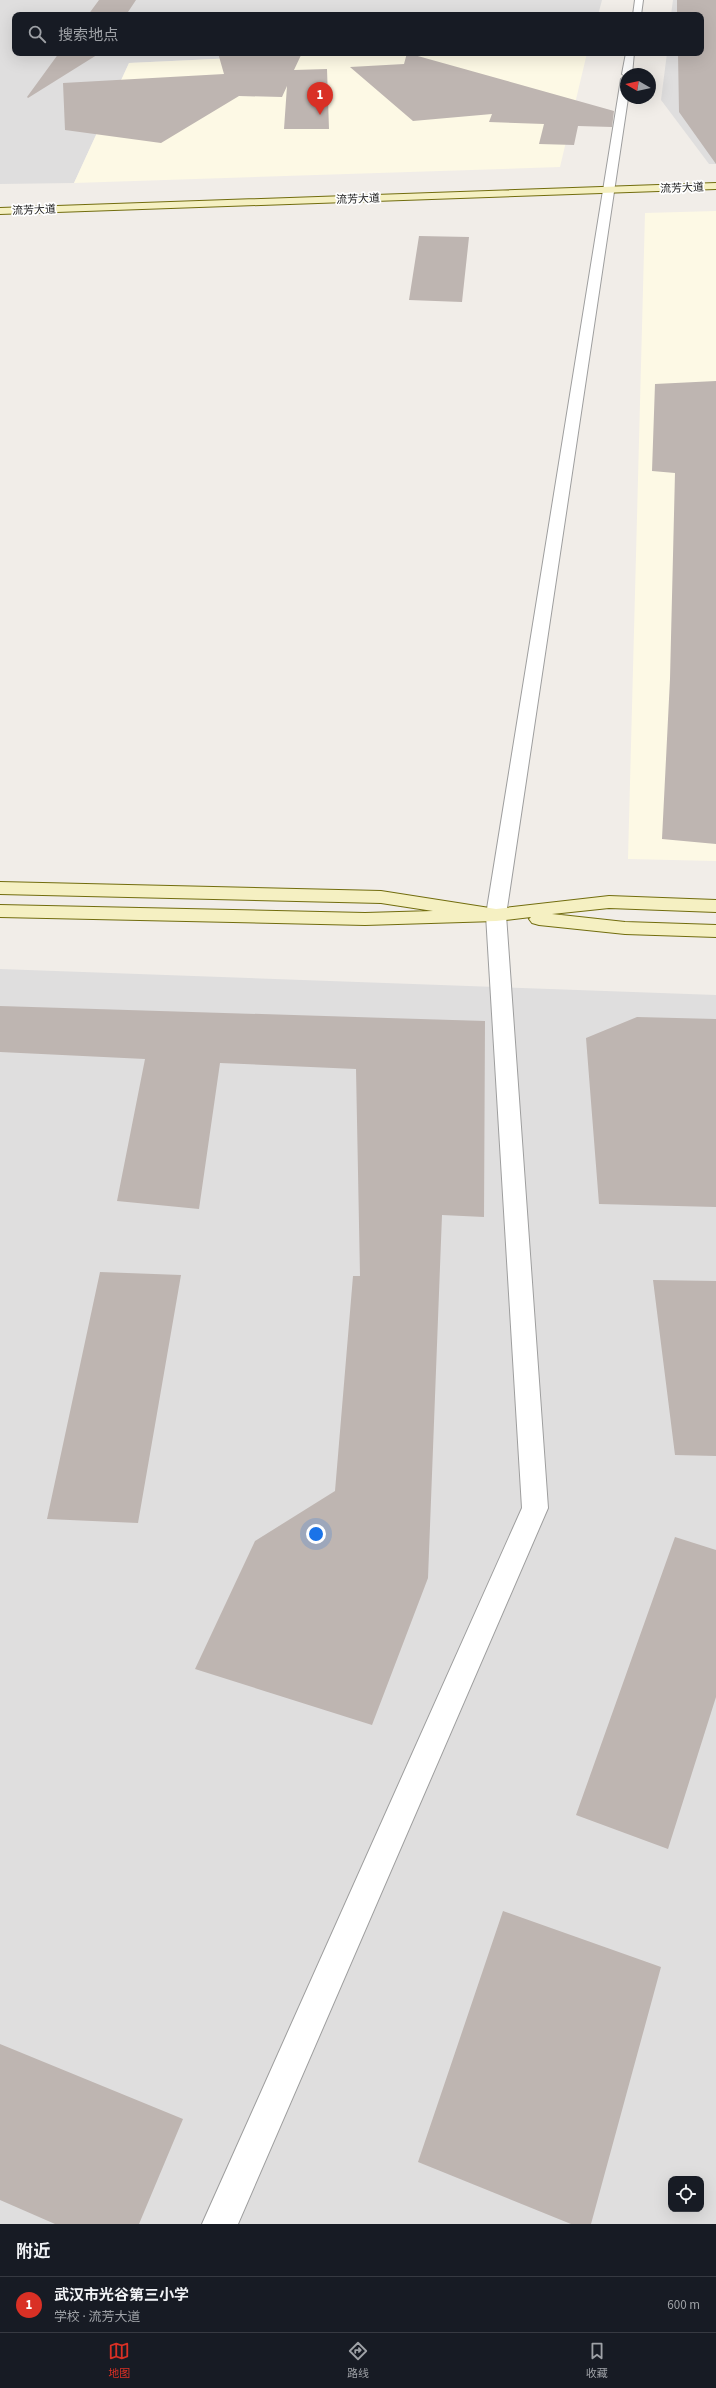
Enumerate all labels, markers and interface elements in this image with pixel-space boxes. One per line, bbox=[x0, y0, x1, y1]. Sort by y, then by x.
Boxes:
search box bbox=[12, 12, 704, 56]
icon: search bbox=[26, 23, 48, 45]
text: 搜索地点 bbox=[58, 25, 118, 46]
north arrow bbox=[620, 68, 656, 104]
pin: 1 bbox=[307, 82, 333, 115]
street label: 流芳大道 bbox=[660, 180, 704, 196]
street label: 流芳大道 bbox=[336, 191, 380, 207]
street label: 流芳大道 bbox=[12, 202, 56, 218]
your location bbox=[306, 1524, 326, 1544]
map controls bbox=[668, 2176, 704, 2212]
button: locate bbox=[668, 2176, 704, 2212]
text: 附近 bbox=[16, 2240, 50, 2264]
text: 武汉市光谷第三小学 bbox=[54, 2285, 189, 2306]
text: 1 bbox=[26, 2296, 32, 2314]
text: 600 m bbox=[667, 2296, 700, 2314]
text: 学校 · 流芳大道 bbox=[54, 2308, 140, 2326]
tab: 地图 bbox=[108, 2340, 130, 2381]
tab: 路线 bbox=[347, 2340, 369, 2381]
tab: 收藏 bbox=[586, 2340, 608, 2381]

